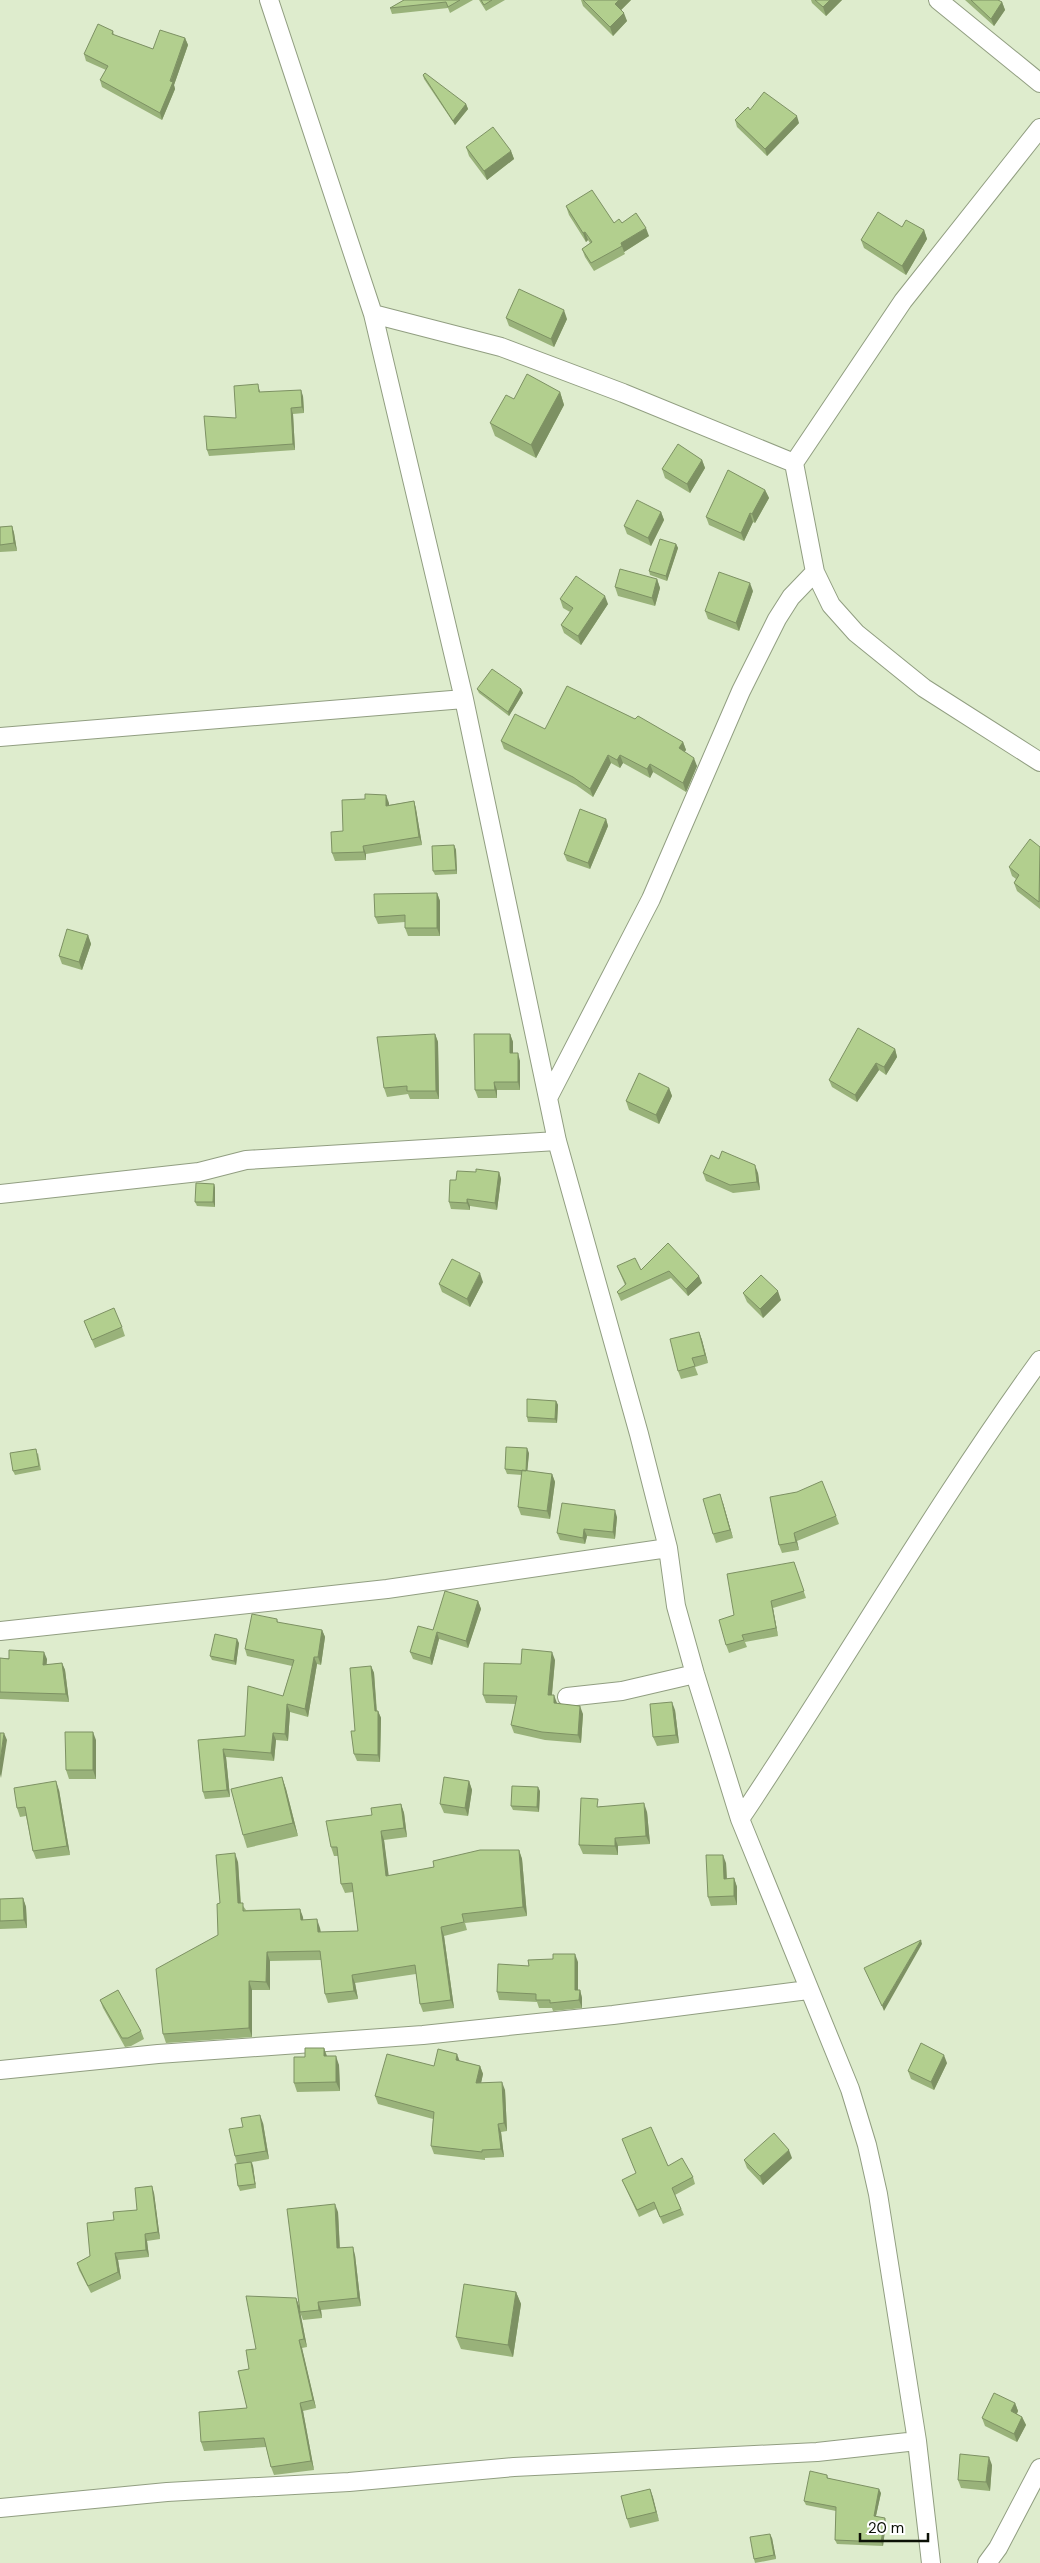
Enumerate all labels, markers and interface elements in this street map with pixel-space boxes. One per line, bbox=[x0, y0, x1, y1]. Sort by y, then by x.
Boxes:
scale bar bbox=[860, 2510, 928, 2542]
text: 20 m bbox=[868, 2518, 904, 2538]

